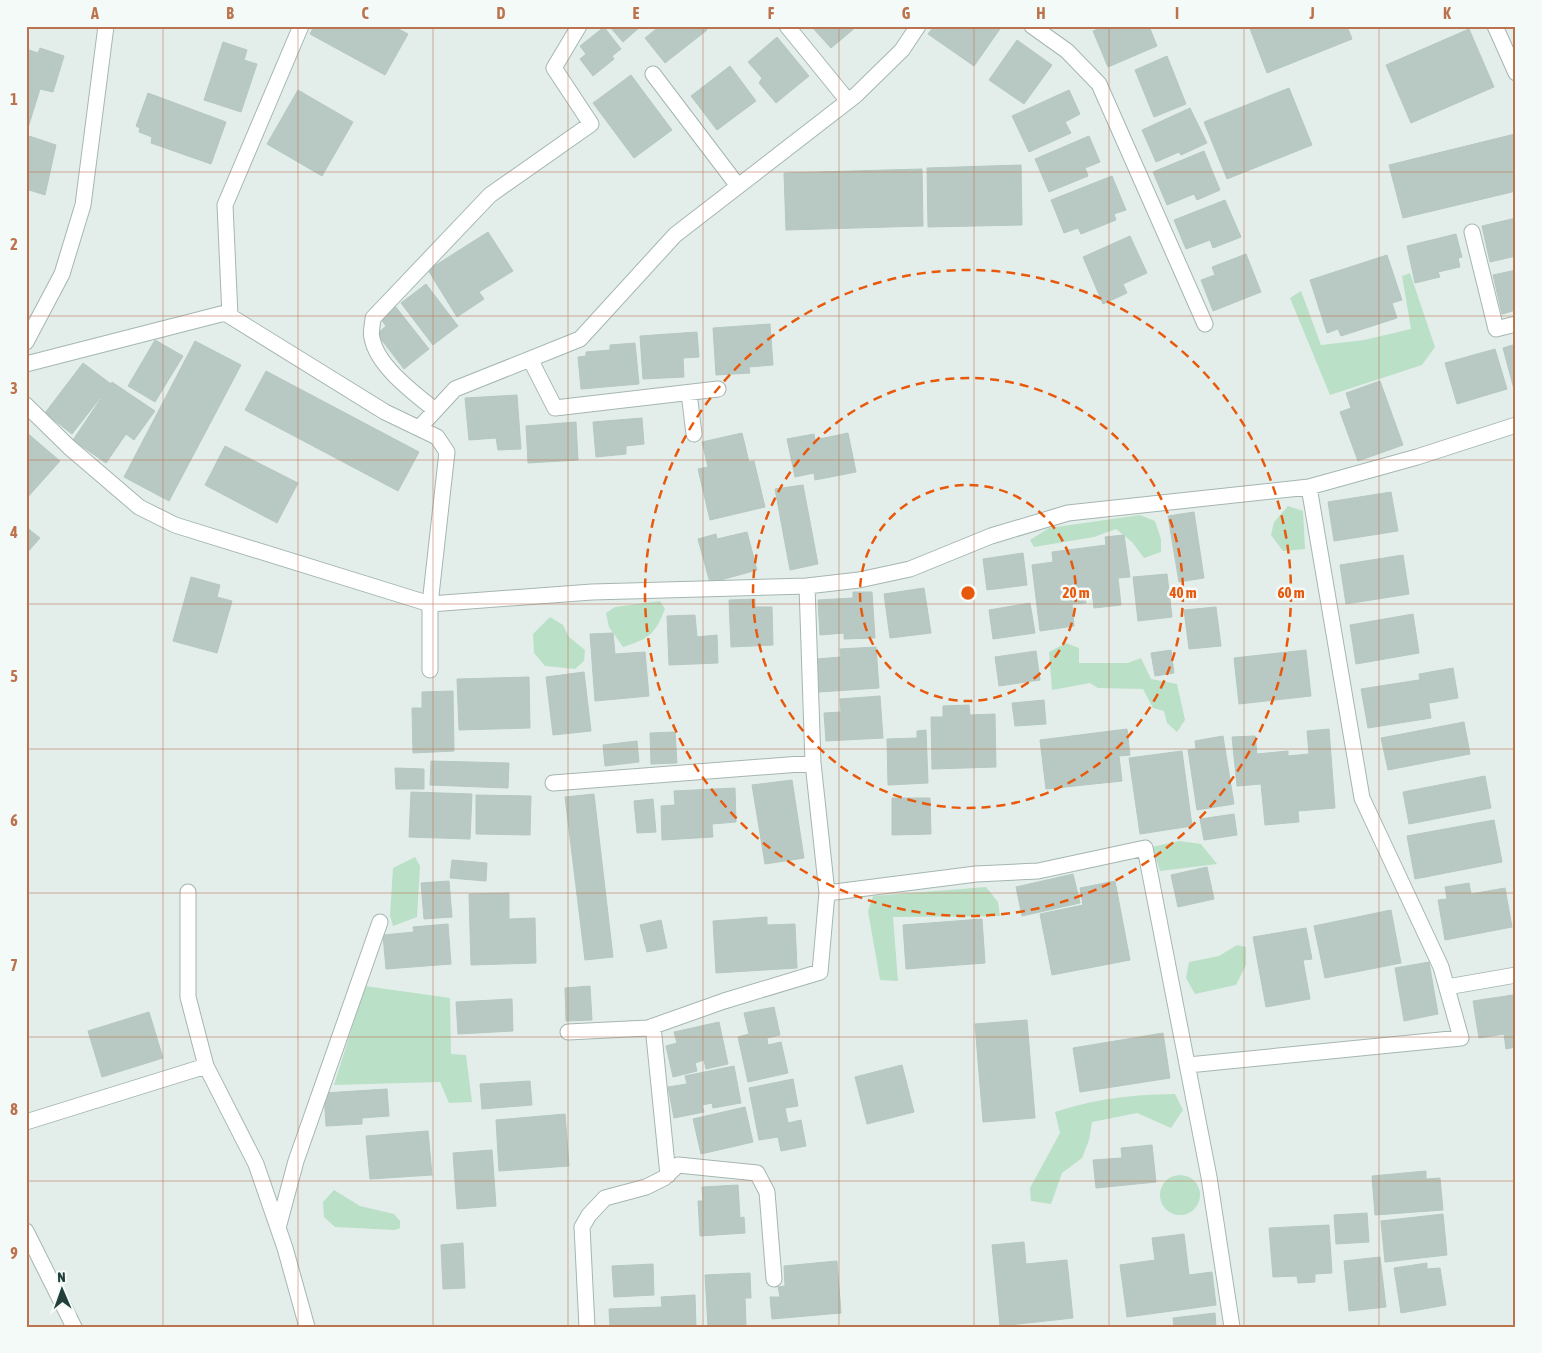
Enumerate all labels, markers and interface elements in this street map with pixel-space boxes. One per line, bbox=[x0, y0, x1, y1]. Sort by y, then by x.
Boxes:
text: A bbox=[90, 4, 99, 22]
text: B bbox=[226, 4, 234, 22]
text: C bbox=[361, 4, 369, 22]
text: D bbox=[497, 4, 506, 22]
text: E bbox=[633, 4, 640, 22]
text: F bbox=[768, 4, 775, 22]
text: G bbox=[902, 4, 911, 22]
text: H bbox=[1036, 4, 1046, 22]
text: I bbox=[1175, 4, 1179, 22]
text: J bbox=[1308, 4, 1315, 22]
text: K bbox=[1443, 4, 1451, 22]
text: 1 bbox=[10, 90, 18, 108]
text: 2 bbox=[10, 235, 18, 253]
text: 3 bbox=[10, 379, 18, 397]
text: 4 bbox=[9, 523, 18, 541]
centre of rings bbox=[959, 584, 977, 602]
text: 20 m bbox=[1063, 584, 1090, 601]
text: 40 m bbox=[1169, 584, 1197, 601]
text: 60 m bbox=[1278, 584, 1305, 601]
text: 5 bbox=[10, 667, 18, 685]
text: 6 bbox=[10, 811, 18, 829]
text: 7 bbox=[10, 956, 18, 974]
text: 8 bbox=[10, 1100, 18, 1118]
text: 9 bbox=[10, 1244, 18, 1262]
north arrow bbox=[38, 1266, 88, 1316]
text: N bbox=[57, 1269, 66, 1285]

